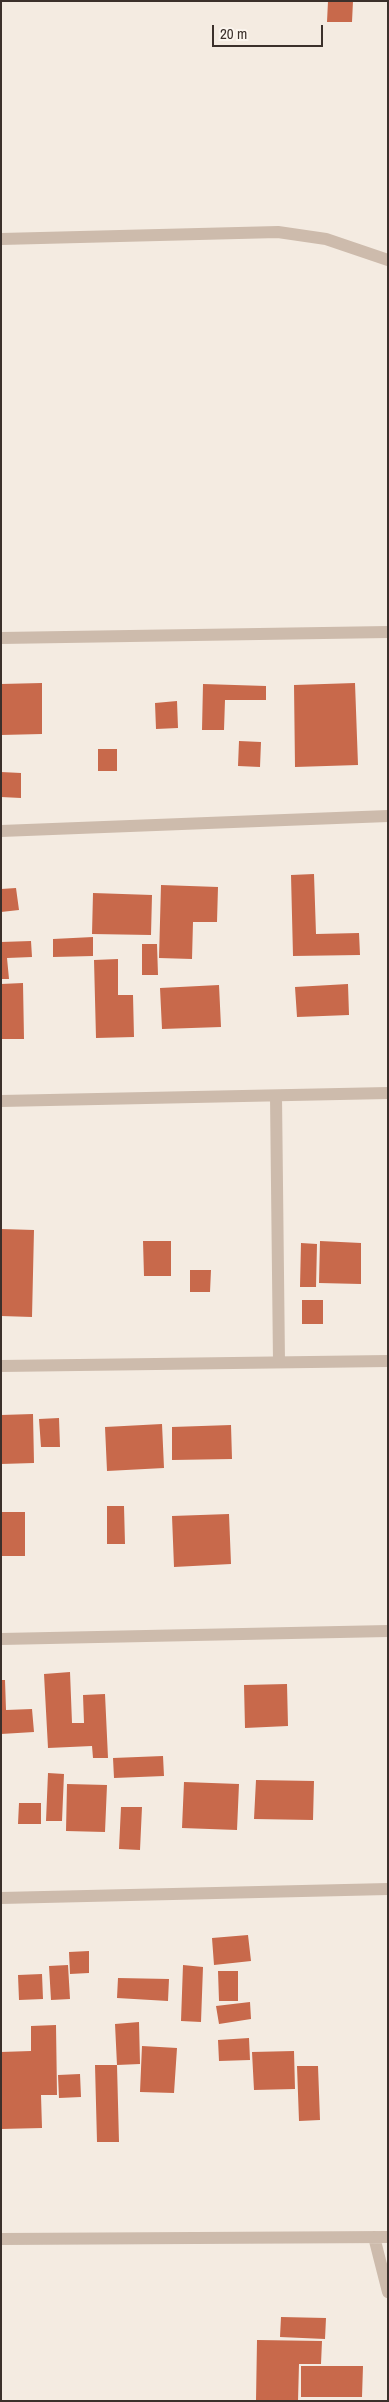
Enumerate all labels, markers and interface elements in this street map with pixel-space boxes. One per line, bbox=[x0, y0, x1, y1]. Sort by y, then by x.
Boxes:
scale bar bbox=[214, 15, 325, 47]
text: 20 m bbox=[220, 23, 247, 44]

